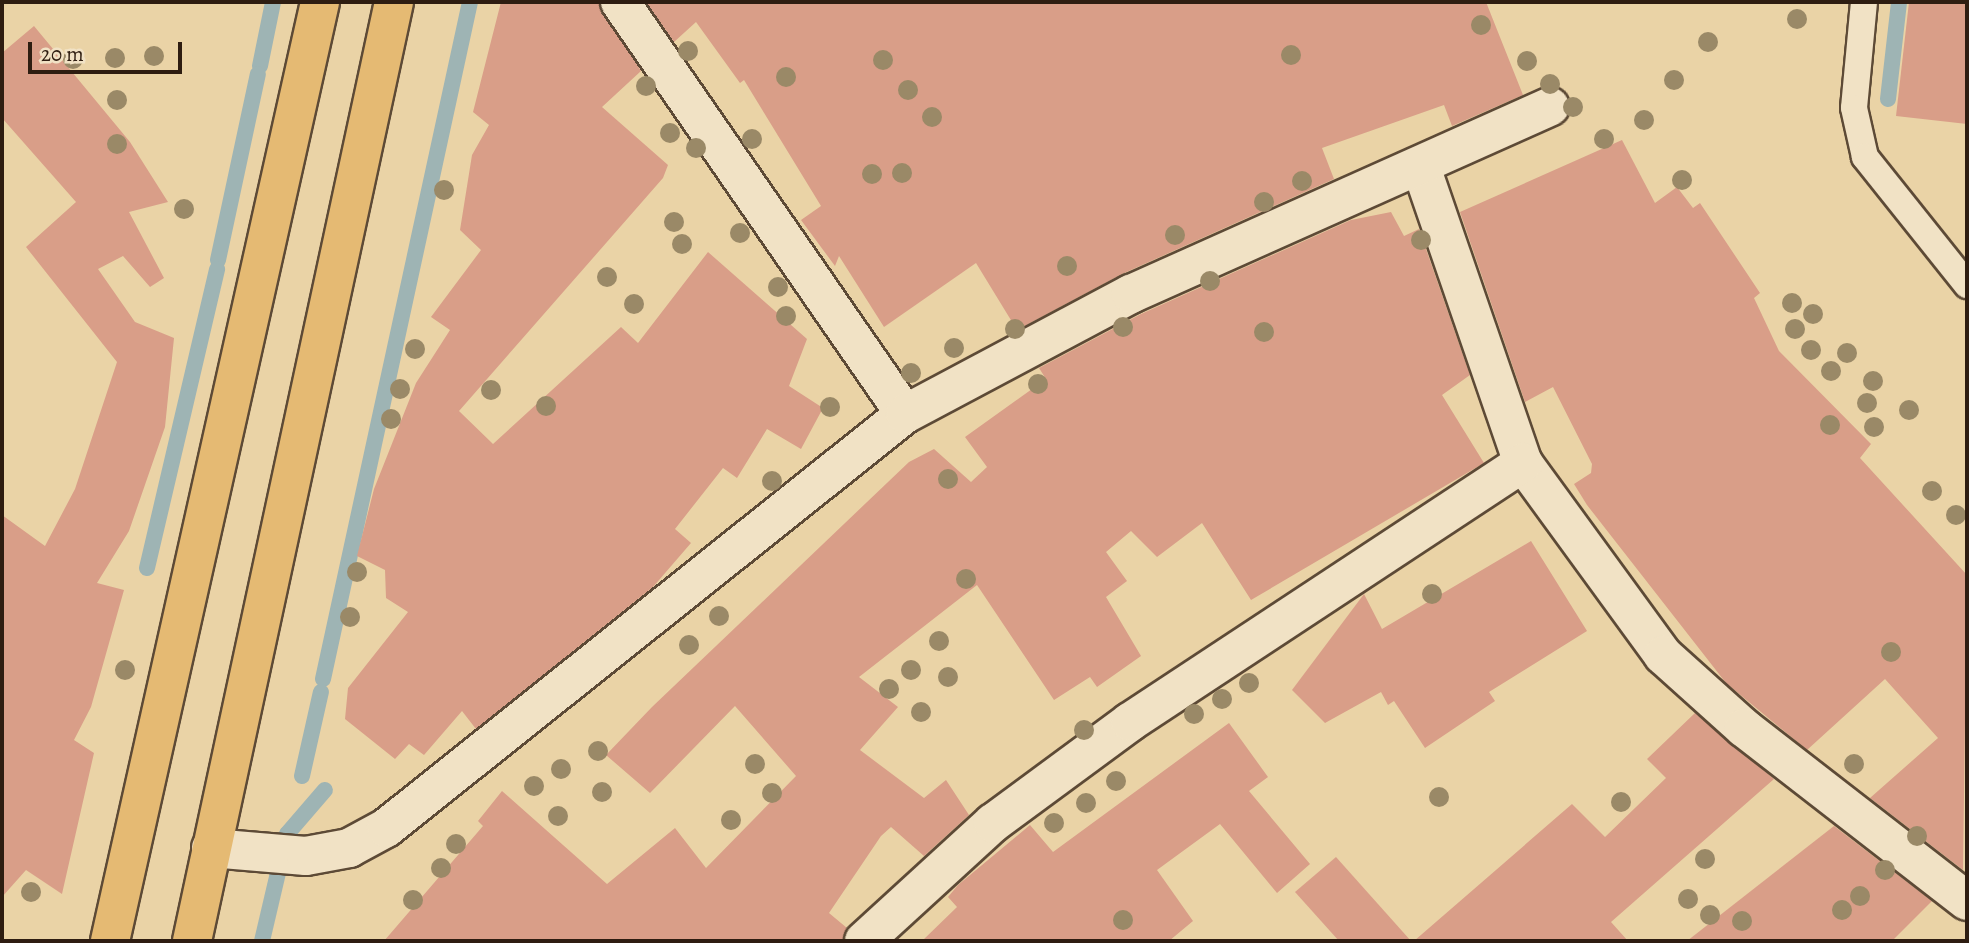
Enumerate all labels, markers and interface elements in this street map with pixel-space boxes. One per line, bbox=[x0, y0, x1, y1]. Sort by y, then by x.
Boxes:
scale bar bbox=[32, 28, 186, 72]
text: 20 m bbox=[41, 40, 84, 68]

